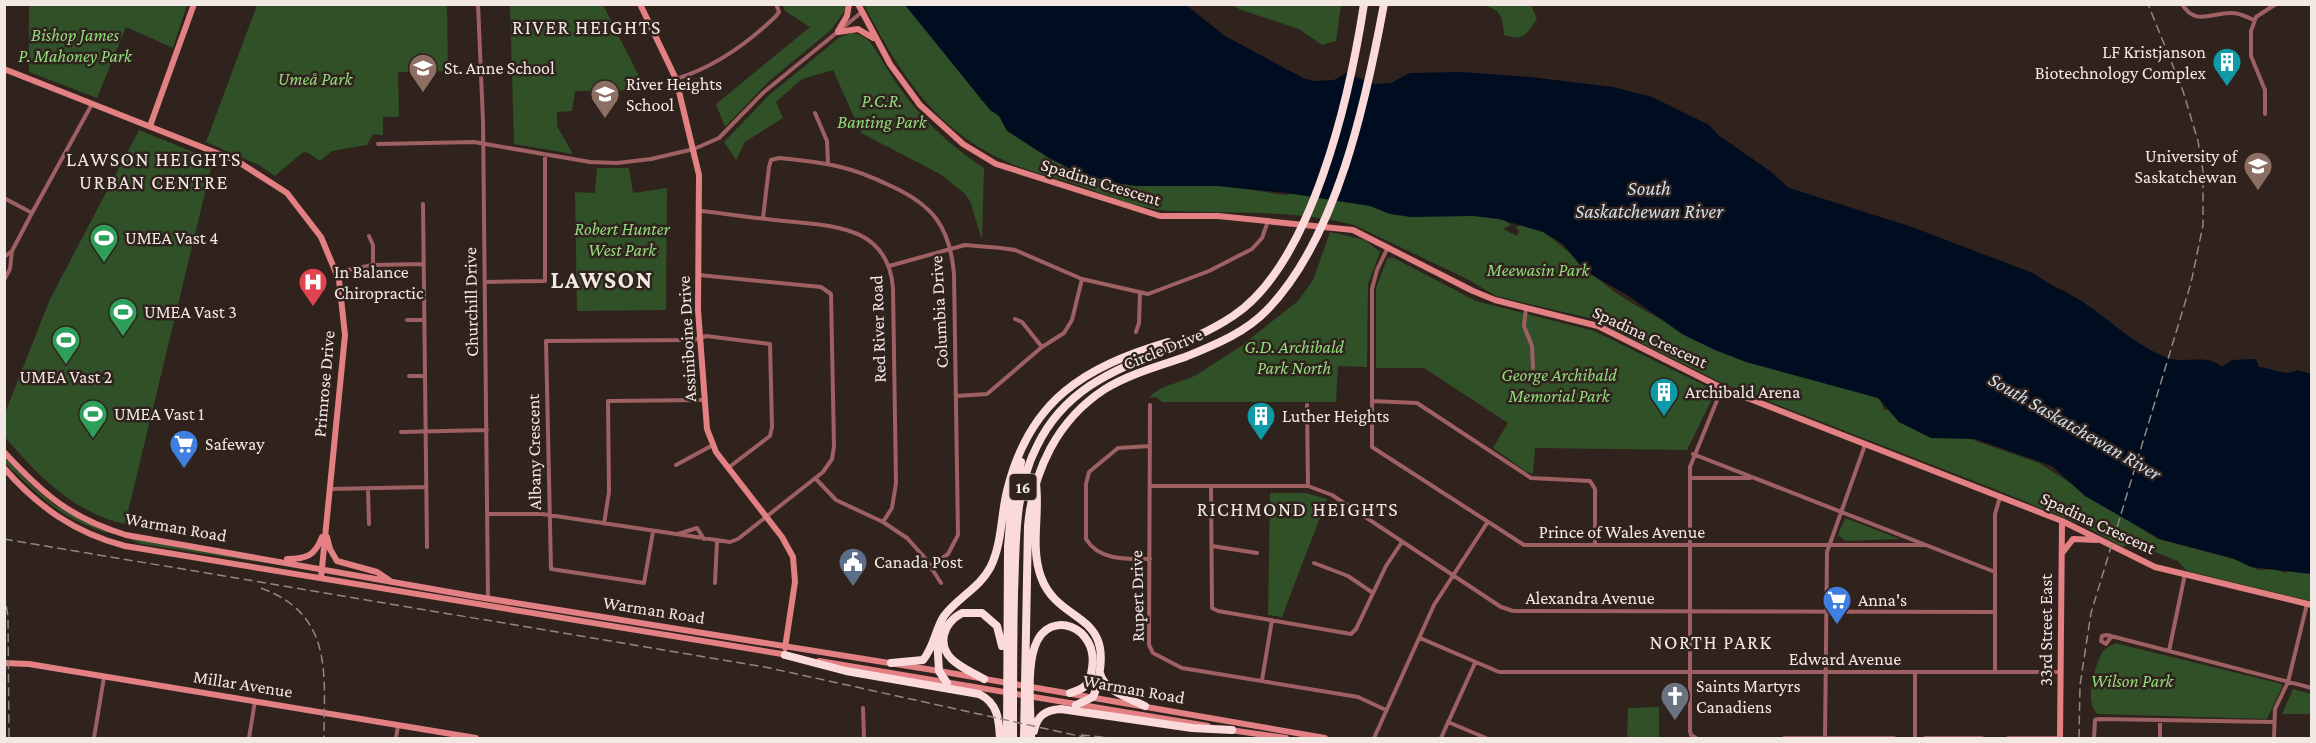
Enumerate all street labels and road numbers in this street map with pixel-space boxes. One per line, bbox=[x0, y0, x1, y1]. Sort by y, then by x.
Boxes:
street label: Spadina Crescent bbox=[1039, 154, 1164, 210]
street label: Churchill Drive bbox=[460, 247, 482, 357]
street label: Columbia Drive bbox=[926, 255, 952, 369]
street label: Red River Road bbox=[866, 274, 890, 383]
street label: Assiniboine Drive bbox=[674, 275, 700, 403]
street label: Spadina Crescent bbox=[1589, 302, 1711, 373]
street label: Circle Drive bbox=[1120, 324, 1206, 374]
street label: Primrose Drive bbox=[309, 330, 339, 438]
street label: Albany Crescent bbox=[523, 393, 545, 510]
road number: 16 bbox=[1010, 474, 1036, 500]
street label: Spadina Crescent bbox=[2037, 488, 2159, 559]
street label: Warman Road bbox=[124, 508, 229, 546]
street label: Prince of Wales Avenue bbox=[1539, 522, 1705, 542]
street label: Rupert Drive bbox=[1126, 550, 1148, 642]
street label: 33rd Street East bbox=[2036, 573, 2056, 686]
street label: Alexandra Avenue bbox=[1525, 588, 1655, 608]
street label: Warman Road bbox=[602, 592, 707, 628]
street label: Edward Avenue bbox=[1789, 649, 1901, 669]
street label: Millar Avenue bbox=[192, 666, 294, 702]
street label: Warman Road bbox=[1082, 670, 1187, 708]

